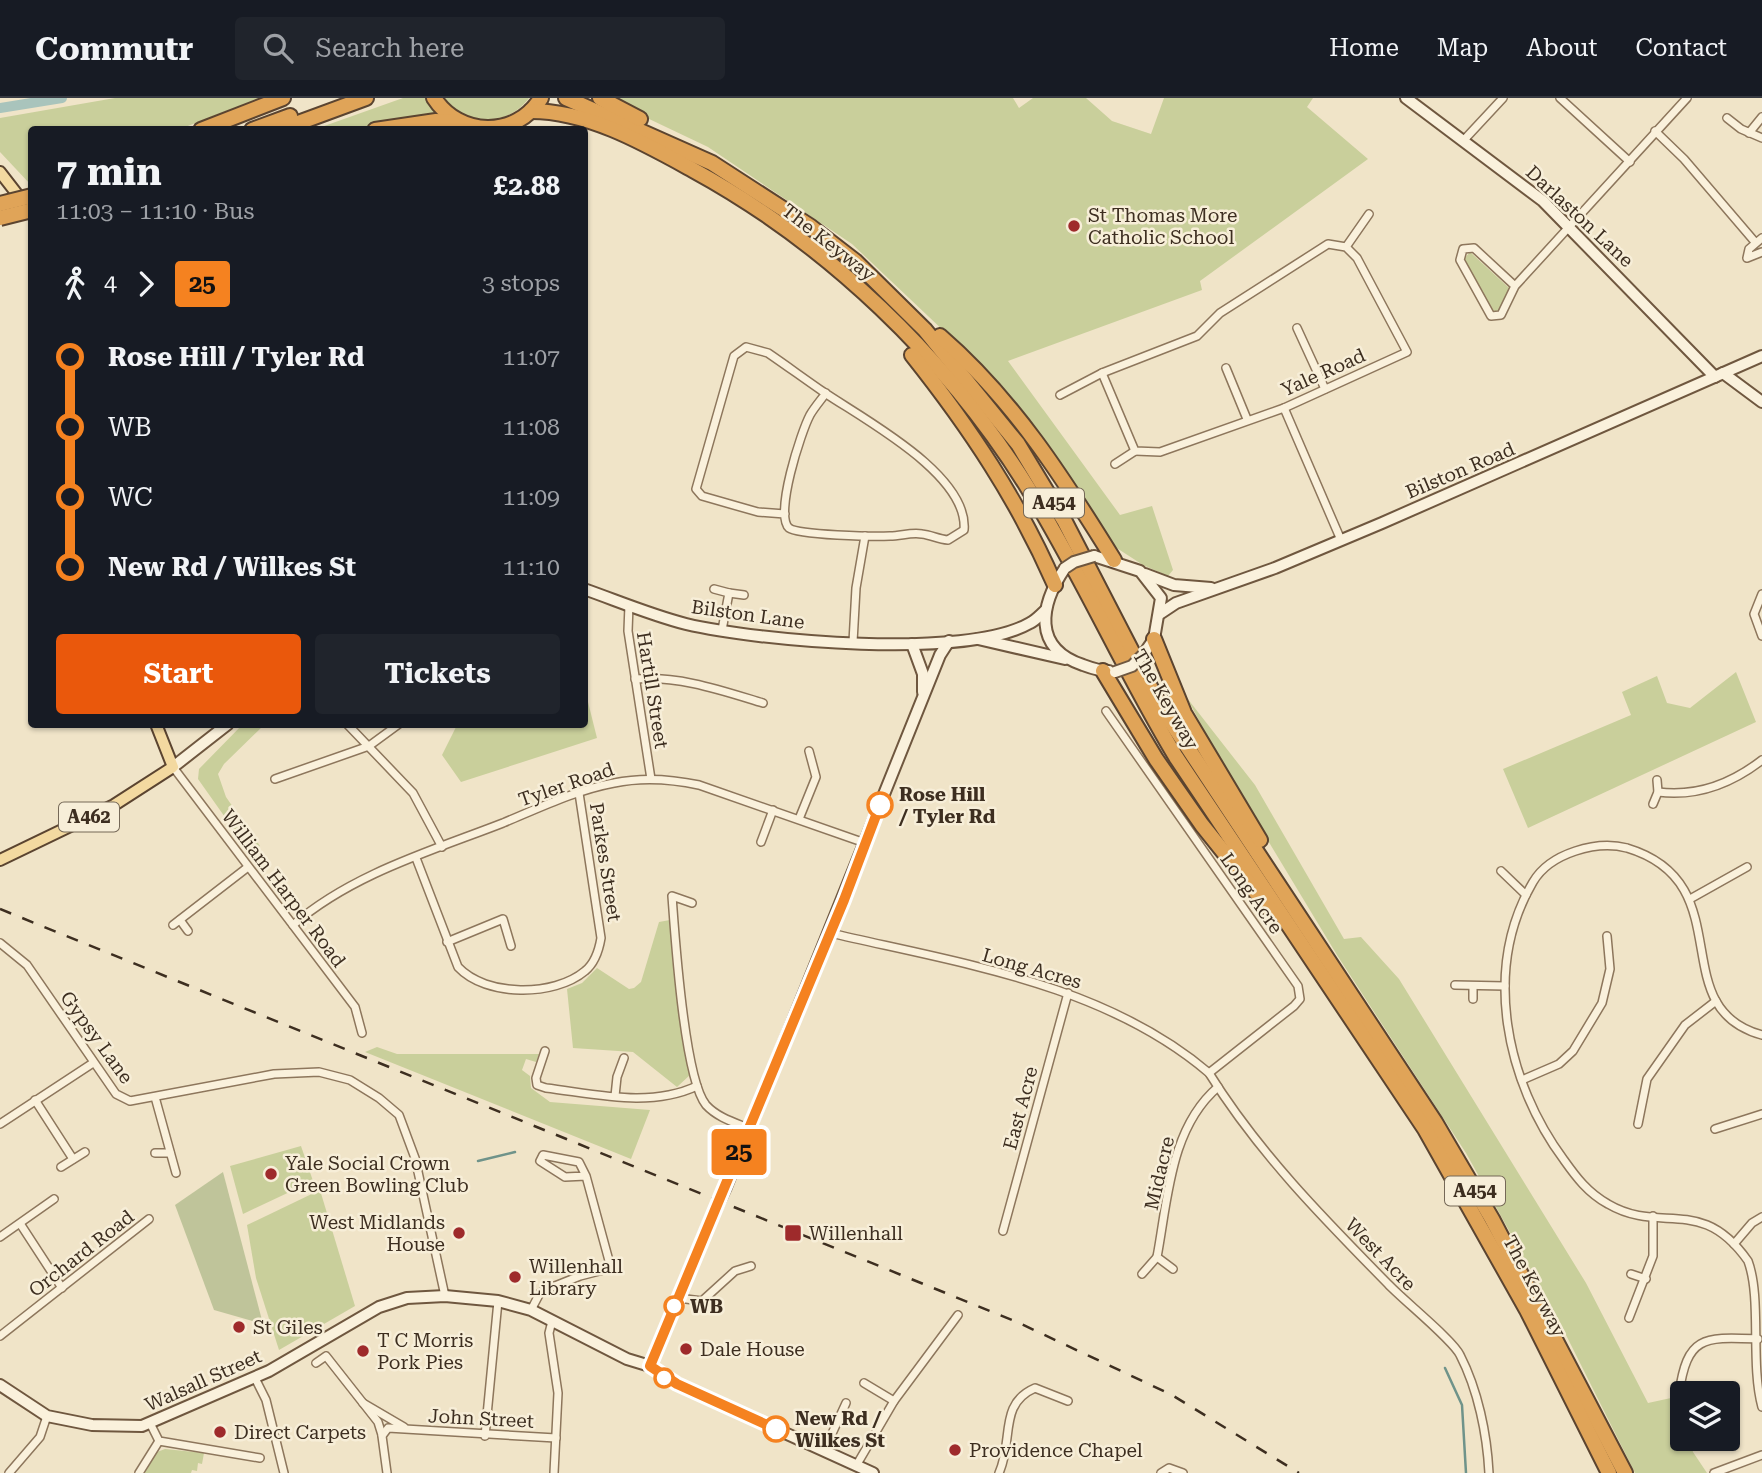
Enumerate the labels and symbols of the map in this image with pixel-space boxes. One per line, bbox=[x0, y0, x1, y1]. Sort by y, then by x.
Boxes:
street label: Darlaston Lane bbox=[1521, 161, 1638, 272]
street label: The Keyway bbox=[777, 199, 881, 286]
place label: St Thomas More Catholic School bbox=[1088, 204, 1237, 249]
marker: St Thomas More Catholic School bbox=[1066, 218, 1082, 234]
street label: Yale Road bbox=[1278, 344, 1369, 401]
street label: Bilston Road bbox=[1402, 437, 1518, 504]
road number: A454 bbox=[1024, 488, 1084, 517]
street label: Bilston Lane bbox=[690, 595, 806, 634]
street label: Hartill Street bbox=[632, 630, 673, 750]
street label: The Keyway bbox=[1128, 645, 1204, 754]
street label: Tyler Road bbox=[515, 757, 617, 812]
place label: Rose Hill / Tyler Rd bbox=[898, 783, 996, 828]
marker: Rose Hill / Tyler Rd bbox=[867, 792, 893, 818]
street label: Parkes Street bbox=[585, 801, 626, 923]
road number: A462 bbox=[59, 802, 119, 832]
street label: William Harper Road bbox=[217, 805, 350, 972]
street label: Long Acre bbox=[1215, 848, 1288, 938]
street label: Long Acres bbox=[979, 943, 1084, 994]
street label: Gypsy Lane bbox=[55, 987, 138, 1088]
street label: East Acre bbox=[998, 1064, 1043, 1152]
line badge: 25 bbox=[708, 1129, 770, 1175]
street label: Midacre bbox=[1140, 1134, 1179, 1212]
place label: Yale Social Crown Green Bowling Club bbox=[285, 1152, 469, 1197]
marker: Yale Social Crown Green Bowling Club bbox=[263, 1166, 279, 1182]
road number: A454 bbox=[1445, 1176, 1505, 1206]
street label: Orchard Road bbox=[24, 1205, 139, 1302]
place label: West Midlands House bbox=[309, 1211, 445, 1256]
street label: West Acre bbox=[1340, 1213, 1421, 1295]
place label: Willenhall bbox=[809, 1222, 903, 1245]
marker: Willenhall bbox=[783, 1223, 803, 1243]
marker: West Midlands House bbox=[451, 1225, 467, 1241]
street label: The Keyway bbox=[1498, 1231, 1571, 1342]
place label: Willenhall Library bbox=[529, 1255, 623, 1300]
marker: Willenhall Library bbox=[507, 1269, 523, 1285]
place label: WB bbox=[690, 1295, 723, 1318]
marker: WB bbox=[664, 1296, 684, 1316]
place label: St Giles bbox=[253, 1316, 323, 1339]
marker: St Giles bbox=[231, 1319, 247, 1335]
place label: T C Morris Pork Pies bbox=[377, 1329, 473, 1374]
place label: Dale House bbox=[700, 1338, 805, 1361]
marker: Dale House bbox=[678, 1341, 694, 1357]
marker: T C Morris Pork Pies bbox=[355, 1343, 371, 1359]
street label: Walsall Street bbox=[141, 1345, 265, 1416]
unlabelled marker bbox=[654, 1368, 674, 1388]
street label: John Street bbox=[427, 1404, 534, 1433]
place label: New Rd / Wilkes St bbox=[795, 1407, 885, 1452]
marker: New Rd / Wilkes St bbox=[763, 1416, 789, 1442]
place label: Direct Carpets bbox=[234, 1421, 366, 1444]
marker: Direct Carpets bbox=[212, 1424, 228, 1440]
place label: Providence Chapel bbox=[969, 1439, 1143, 1462]
marker: Providence Chapel bbox=[947, 1442, 963, 1458]

